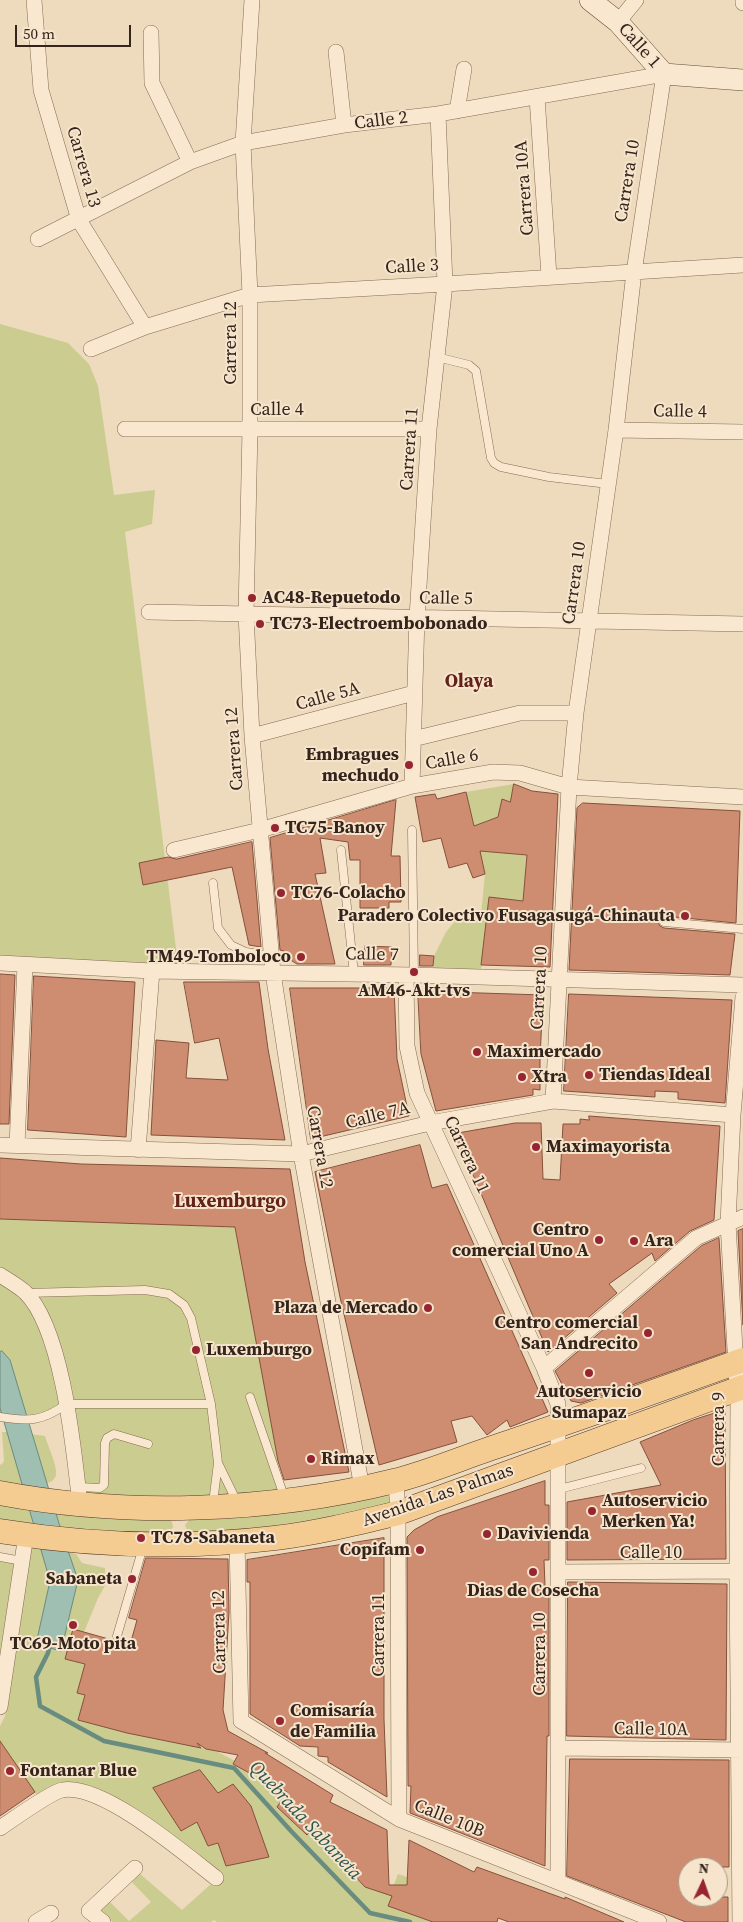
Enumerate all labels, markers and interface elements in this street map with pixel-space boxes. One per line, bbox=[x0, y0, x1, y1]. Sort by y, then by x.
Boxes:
scale bar bbox=[18, 15, 134, 47]
street label: Calle 1 bbox=[613, 19, 665, 73]
text: 50 m bbox=[23, 23, 55, 44]
street label: Calle 2 bbox=[353, 107, 409, 135]
street label: Carrera 13 bbox=[61, 124, 105, 210]
street label: Carrera 10 bbox=[611, 138, 645, 224]
street label: Carrera 10A bbox=[511, 140, 539, 236]
street label: Calle 3 bbox=[385, 255, 439, 279]
street label: Carrera 12 bbox=[220, 301, 242, 385]
street label: Calle 4 bbox=[250, 399, 304, 421]
street label: Calle 4 bbox=[653, 401, 707, 423]
street label: Carrera 11 bbox=[396, 407, 424, 491]
street label: Carrera 10 bbox=[558, 540, 592, 626]
place label: AC48-Repuetodo bbox=[262, 587, 400, 609]
street label: Calle 5 bbox=[419, 588, 473, 610]
marker: AC48-Repuetodo bbox=[246, 592, 258, 604]
place label: TC73-Electroembobonado bbox=[270, 613, 487, 635]
marker: TC73-Electroembobonado bbox=[254, 618, 266, 630]
district label: Olaya bbox=[445, 671, 493, 693]
street label: Calle 5A bbox=[294, 678, 362, 716]
street label: Carrera 12 bbox=[221, 707, 249, 791]
place label: Embragues mechudo bbox=[305, 744, 399, 786]
street label: Calle 6 bbox=[424, 745, 480, 775]
marker: Embragues mechudo bbox=[403, 759, 415, 771]
place label: TC75-Banoy bbox=[285, 817, 385, 839]
marker: TC75-Banoy bbox=[269, 822, 281, 834]
place label: TC76-Colacho bbox=[291, 882, 406, 904]
marker: TC76-Colacho bbox=[275, 887, 287, 899]
place label: Paradero Colectivo Fusagasugá-Chinauta bbox=[338, 905, 675, 927]
marker: Paradero Colectivo Fusagasugá-Chinauta bbox=[679, 910, 691, 922]
street label: Calle 7 bbox=[345, 944, 399, 966]
place label: TM49-Tomboloco bbox=[146, 946, 291, 968]
street label: Carrera 10 bbox=[527, 946, 553, 1030]
marker: TM49-Tomboloco bbox=[295, 951, 307, 963]
marker: AM46-Akt-tvs bbox=[408, 966, 420, 978]
place label: AM46-Akt-tvs bbox=[358, 980, 470, 1002]
place label: Maximercado bbox=[487, 1041, 601, 1063]
marker: Maximercado bbox=[471, 1046, 483, 1058]
place label: Tiendas Ideal bbox=[599, 1064, 710, 1086]
place label: Xtra bbox=[532, 1066, 567, 1088]
marker: Tiendas Ideal bbox=[583, 1069, 595, 1081]
marker: Xtra bbox=[516, 1071, 528, 1083]
street label: Calle 7A bbox=[344, 1098, 412, 1134]
street label: Carrera 12 bbox=[301, 1104, 337, 1190]
street label: Carrera 11 bbox=[439, 1113, 493, 1197]
place label: Maximayorista bbox=[546, 1136, 670, 1158]
marker: Maximayorista bbox=[530, 1141, 542, 1153]
district label: Luxemburgo bbox=[174, 1191, 286, 1213]
place label: Centro comercial Uno A bbox=[452, 1219, 589, 1262]
place label: Ara bbox=[644, 1230, 674, 1252]
marker: Centro comercial Uno A bbox=[593, 1234, 605, 1246]
marker: Ara bbox=[628, 1235, 640, 1247]
place label: Plaza de Mercado bbox=[274, 1297, 418, 1319]
marker: Plaza de Mercado bbox=[422, 1302, 434, 1314]
place label: Centro comercial San Andrecito bbox=[495, 1312, 638, 1355]
marker: Centro comercial San Andrecito bbox=[642, 1327, 654, 1339]
place label: Luxemburgo bbox=[206, 1339, 312, 1361]
marker: Luxemburgo bbox=[190, 1344, 202, 1356]
marker: Autoservicio Sumapaz bbox=[583, 1367, 595, 1379]
place label: Autoservicio Sumapaz bbox=[536, 1381, 642, 1424]
street label: Carrera 9 bbox=[708, 1392, 730, 1466]
place label: Rimax bbox=[321, 1448, 375, 1470]
marker: Rimax bbox=[305, 1453, 317, 1465]
street label: Avenida Las Palmas bbox=[359, 1460, 517, 1532]
place label: Autoservicio Merken Ya! bbox=[602, 1490, 708, 1532]
marker: Autoservicio Merken Ya! bbox=[586, 1505, 598, 1517]
place label: Davivienda bbox=[497, 1523, 589, 1545]
place label: TC78-Sabaneta bbox=[151, 1527, 275, 1549]
marker: Davivienda bbox=[481, 1528, 493, 1540]
marker: TC78-Sabaneta bbox=[135, 1532, 147, 1544]
place label: Copifam bbox=[340, 1539, 410, 1561]
street label: Calle 10 bbox=[620, 1542, 682, 1564]
marker: Copifam bbox=[414, 1544, 426, 1556]
marker: Dias de Cosecha bbox=[527, 1566, 539, 1578]
place label: Sabaneta bbox=[46, 1568, 122, 1590]
marker: Sabaneta bbox=[126, 1573, 138, 1585]
place label: Dias de Cosecha bbox=[467, 1580, 599, 1602]
street label: Carrera 12 bbox=[208, 1590, 232, 1674]
street label: Carrera 11 bbox=[368, 1593, 390, 1677]
street label: Carrera 10 bbox=[529, 1612, 551, 1696]
marker: TC69-Moto pita bbox=[67, 1619, 79, 1631]
place label: TC69-Moto pita bbox=[10, 1633, 136, 1655]
place label: Comisaría de Familia bbox=[290, 1700, 376, 1742]
marker: Comisaría de Familia bbox=[274, 1715, 286, 1727]
street label: Calle 10A bbox=[614, 1719, 688, 1741]
water label: Quebrada Sabaneta bbox=[244, 1757, 366, 1885]
place label: Fontanar Blue bbox=[20, 1760, 137, 1782]
marker: Fontanar Blue bbox=[4, 1765, 16, 1777]
street label: Calle 10B bbox=[411, 1795, 487, 1843]
north arrow bbox=[678, 1857, 728, 1907]
text: N bbox=[698, 1858, 709, 1878]

